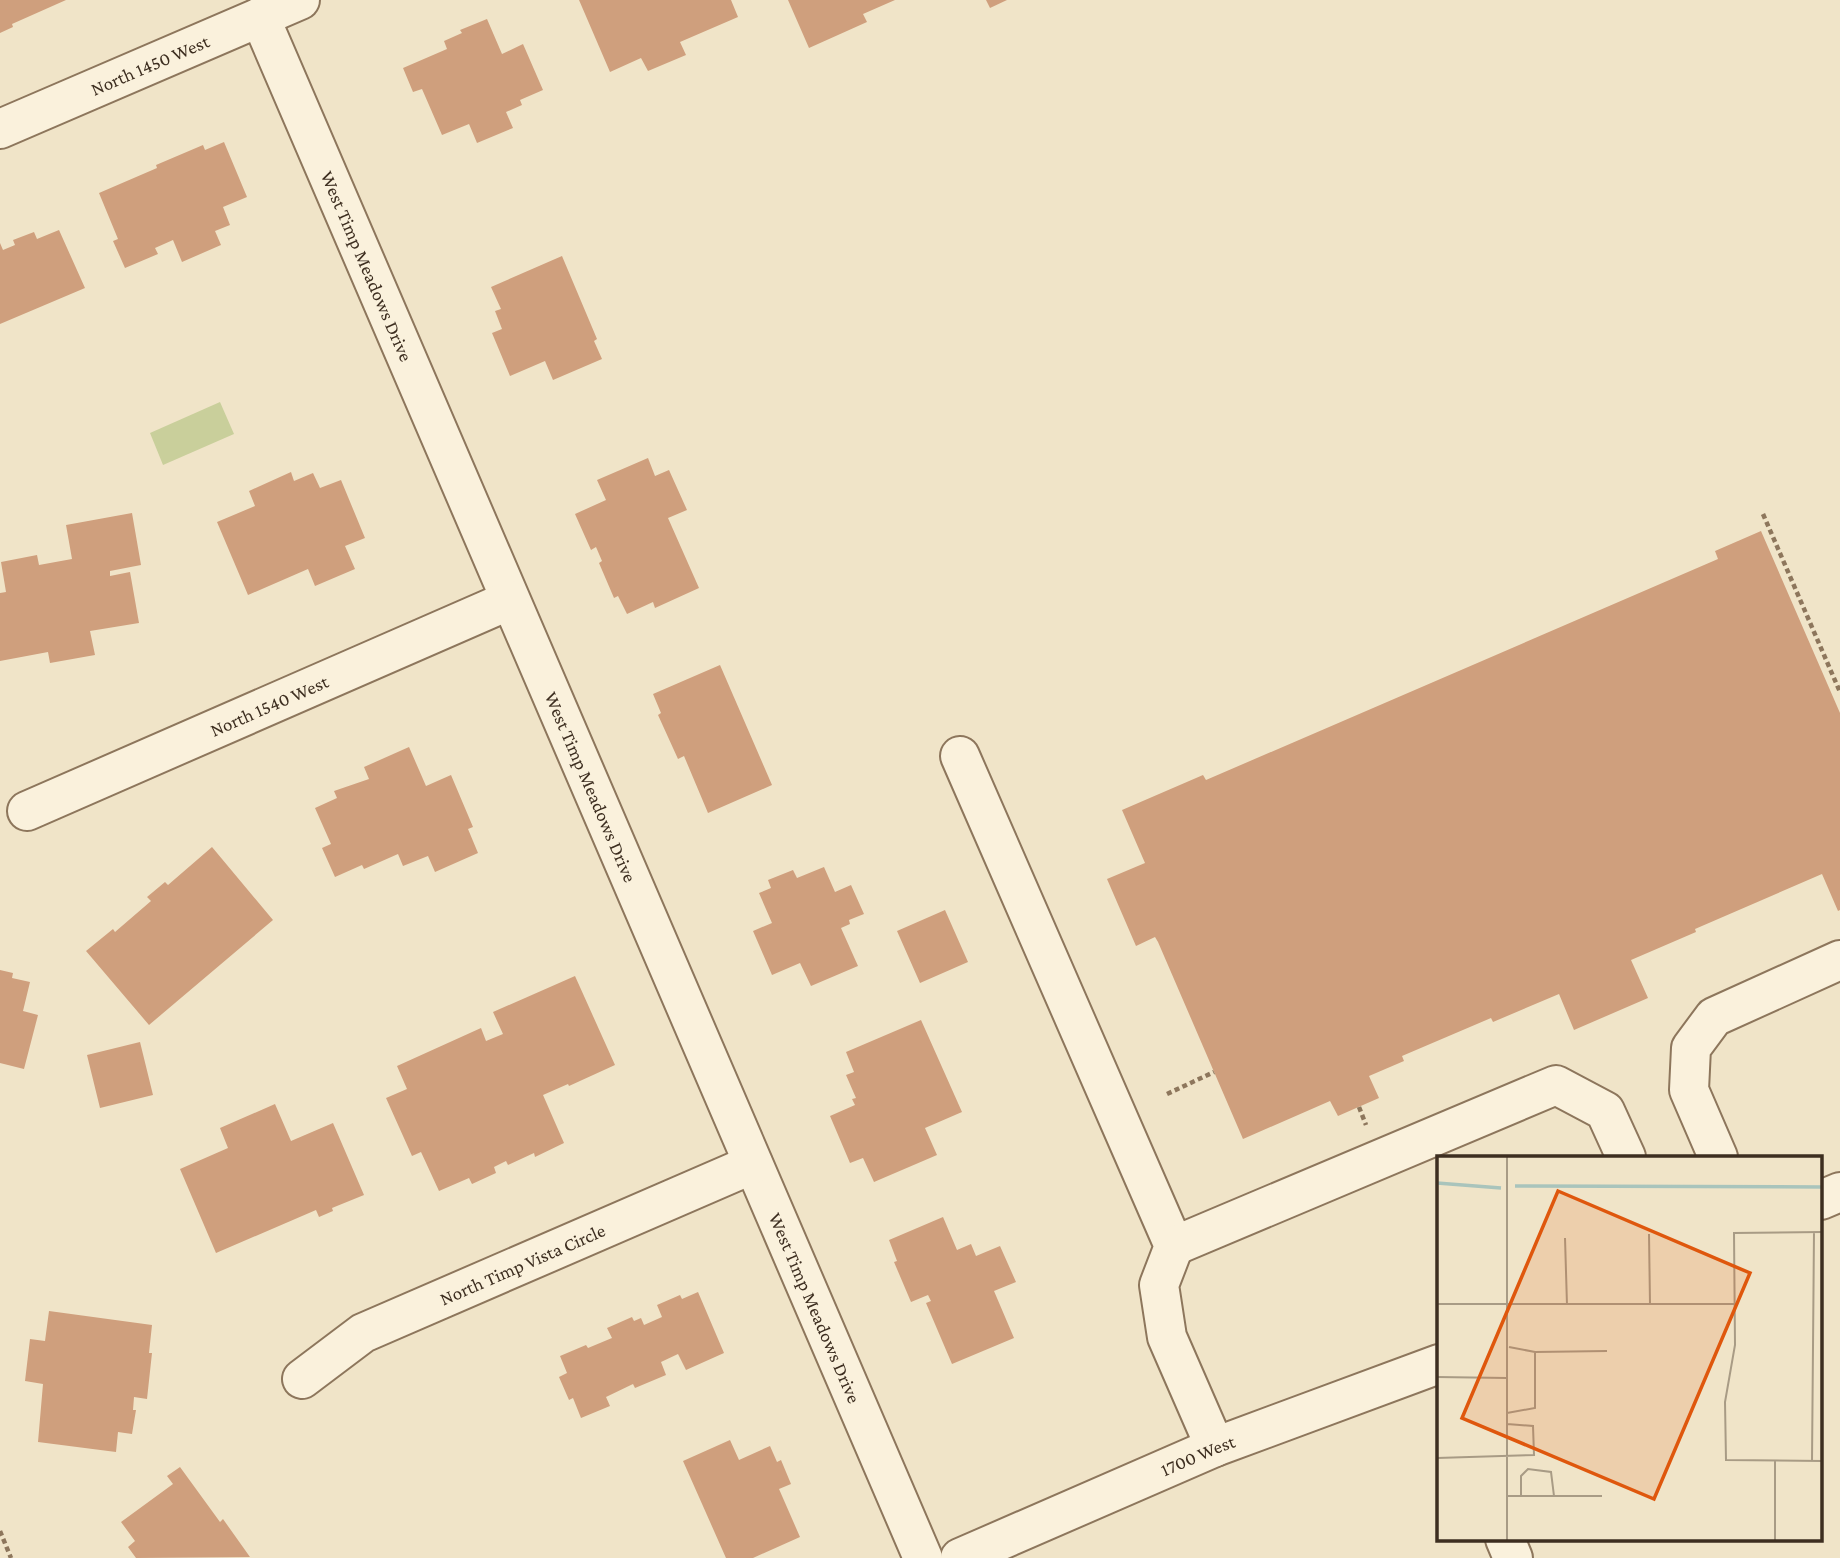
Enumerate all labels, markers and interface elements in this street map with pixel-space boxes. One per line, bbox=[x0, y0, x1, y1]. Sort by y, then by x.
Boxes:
street label: North 1450 West bbox=[87, 30, 213, 99]
street label: West Timp Meadows Drive bbox=[317, 168, 417, 364]
street label: North 1540 West bbox=[207, 670, 332, 740]
street label: West Timp Meadows Drive bbox=[541, 688, 641, 885]
inset map bbox=[1437, 1156, 1822, 1540]
street label: West Timp Meadows Drive bbox=[765, 1209, 865, 1406]
street label: North Timp Vista Circle bbox=[436, 1219, 608, 1309]
street label: 1700 West bbox=[1157, 1430, 1238, 1480]

